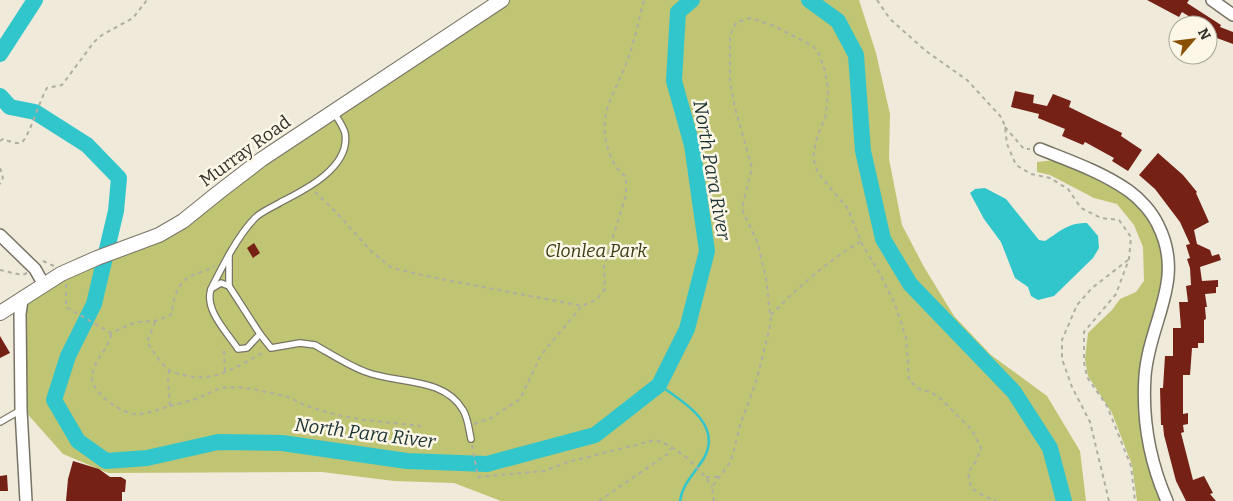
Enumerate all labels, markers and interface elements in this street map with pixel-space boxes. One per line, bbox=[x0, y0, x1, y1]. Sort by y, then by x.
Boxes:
north arrow bbox=[1168, 15, 1218, 65]
text: N bbox=[1194, 25, 1214, 43]
water label: North Para River bbox=[688, 98, 736, 243]
street label: Murray Road bbox=[195, 110, 295, 191]
park label: Clonlea Park bbox=[545, 240, 647, 262]
water label: North Para River bbox=[293, 413, 438, 453]

